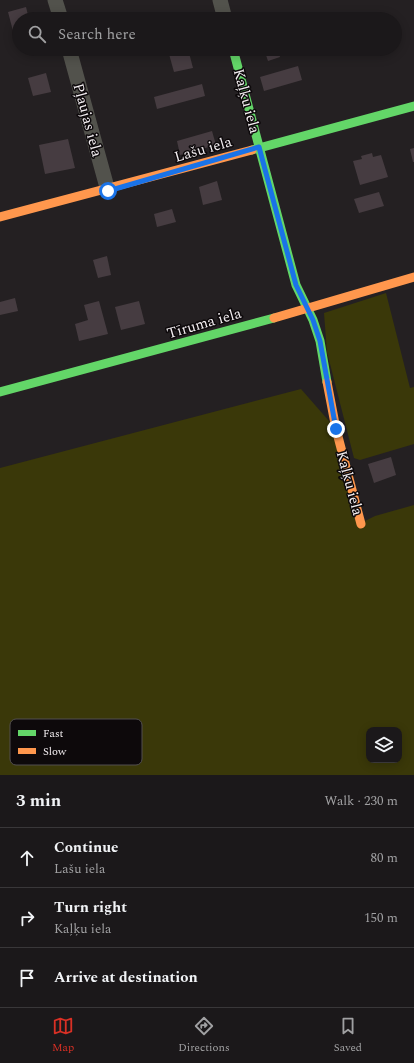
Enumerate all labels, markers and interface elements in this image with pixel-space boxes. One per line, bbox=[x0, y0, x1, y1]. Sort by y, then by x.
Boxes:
search box bbox=[12, 12, 402, 56]
icon: search bbox=[26, 23, 48, 45]
text: Search here bbox=[58, 23, 136, 46]
street label: Kaļķu iela bbox=[227, 66, 266, 137]
street label: Pļaujas iela bbox=[67, 81, 109, 160]
street label: Lašu iela bbox=[172, 130, 235, 169]
route start bbox=[99, 182, 117, 200]
street label: Tīruma iela bbox=[164, 302, 245, 345]
route end bbox=[327, 420, 345, 438]
street label: Kaļķu iela bbox=[330, 448, 369, 519]
legend bbox=[10, 719, 142, 765]
text: Fast bbox=[43, 725, 64, 742]
map controls bbox=[366, 727, 402, 763]
button: layers bbox=[366, 727, 402, 763]
text: Slow bbox=[43, 743, 67, 760]
text: 3 min bbox=[16, 788, 61, 814]
text: Walk · 230 m bbox=[324, 791, 398, 811]
text: Continue bbox=[54, 836, 119, 859]
icon: ahead bbox=[16, 847, 38, 869]
text: 80 m bbox=[371, 848, 398, 868]
text: Lašu iela bbox=[54, 859, 105, 879]
text: Turn right bbox=[54, 896, 127, 919]
icon: right bbox=[16, 907, 38, 929]
text: 150 m bbox=[364, 908, 398, 928]
text: Kaļķu iela bbox=[54, 919, 111, 939]
text: Arrive at destination bbox=[54, 966, 198, 989]
icon: arrive bbox=[16, 967, 38, 989]
tab: Map bbox=[52, 1015, 74, 1056]
tab: Directions bbox=[178, 1015, 230, 1056]
tab: Saved bbox=[334, 1015, 362, 1056]

